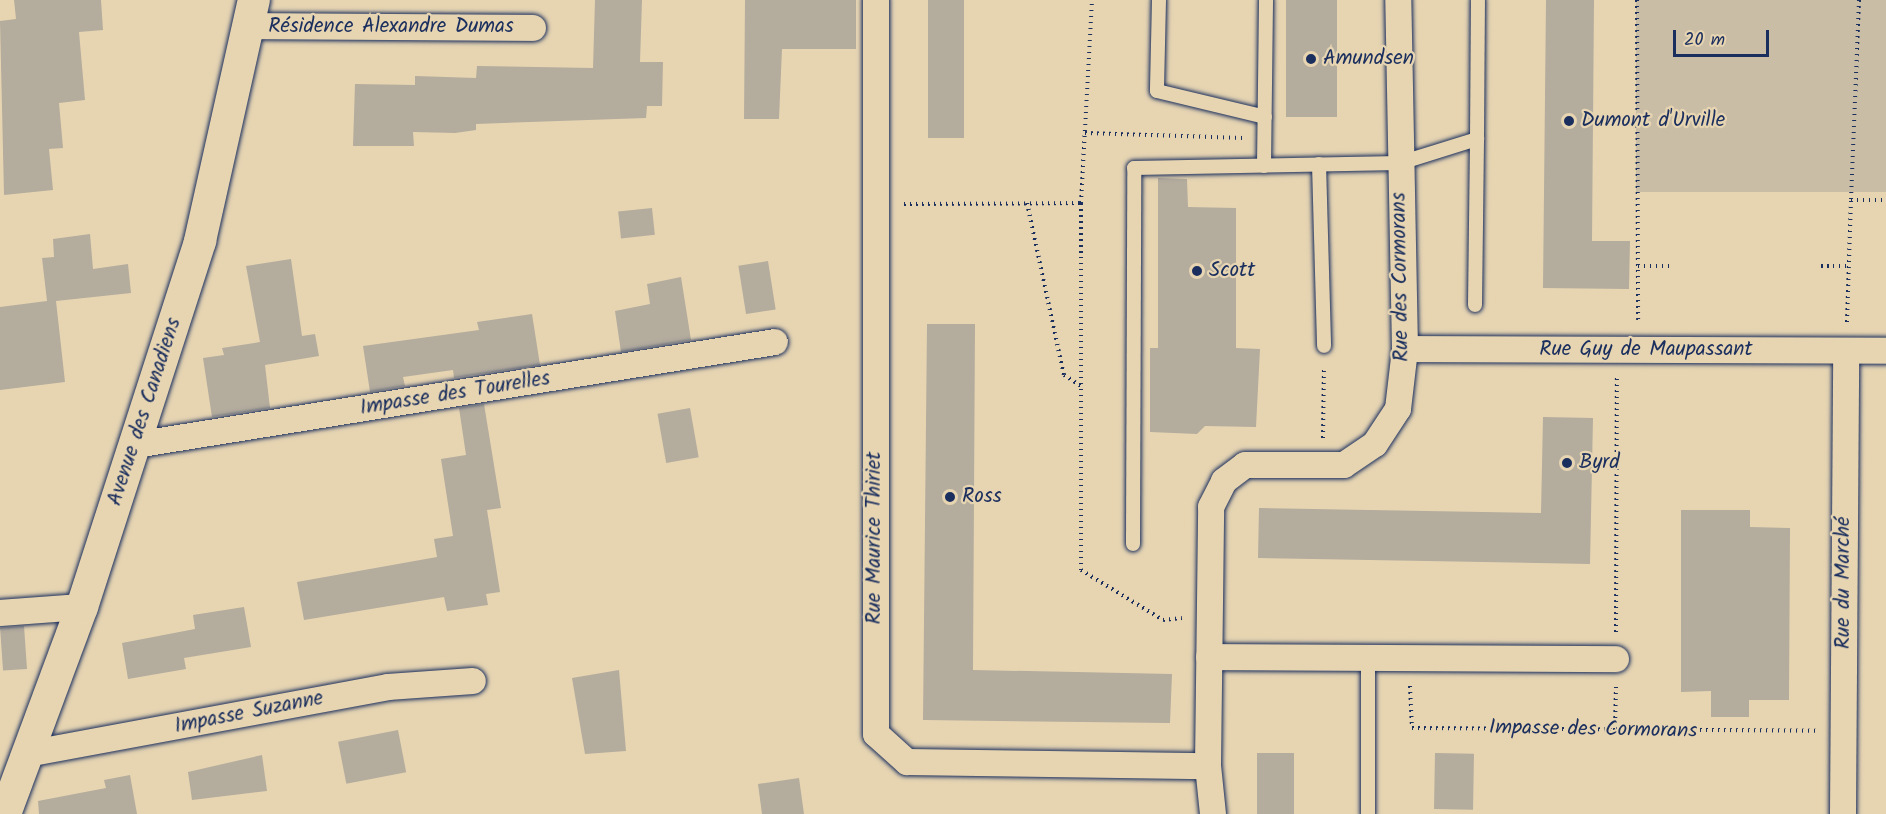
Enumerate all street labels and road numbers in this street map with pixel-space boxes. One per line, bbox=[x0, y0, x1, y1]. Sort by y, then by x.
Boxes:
street label: Résidence Alexandre Dumas bbox=[268, 14, 514, 40]
street label: Rue des Cormorans bbox=[1387, 192, 1415, 362]
street label: Avenue des Canadiens bbox=[103, 315, 187, 509]
street label: Rue Guy de Maupassant bbox=[1539, 337, 1753, 363]
street label: Impasse des Tourelles bbox=[358, 367, 552, 421]
street label: Rue Maurice Thiriet bbox=[862, 452, 888, 624]
street label: Rue du Marché bbox=[1831, 517, 1857, 649]
street label: Impasse Suzanne bbox=[172, 686, 326, 740]
street label: Impasse des Cormorans bbox=[1489, 716, 1697, 744]

